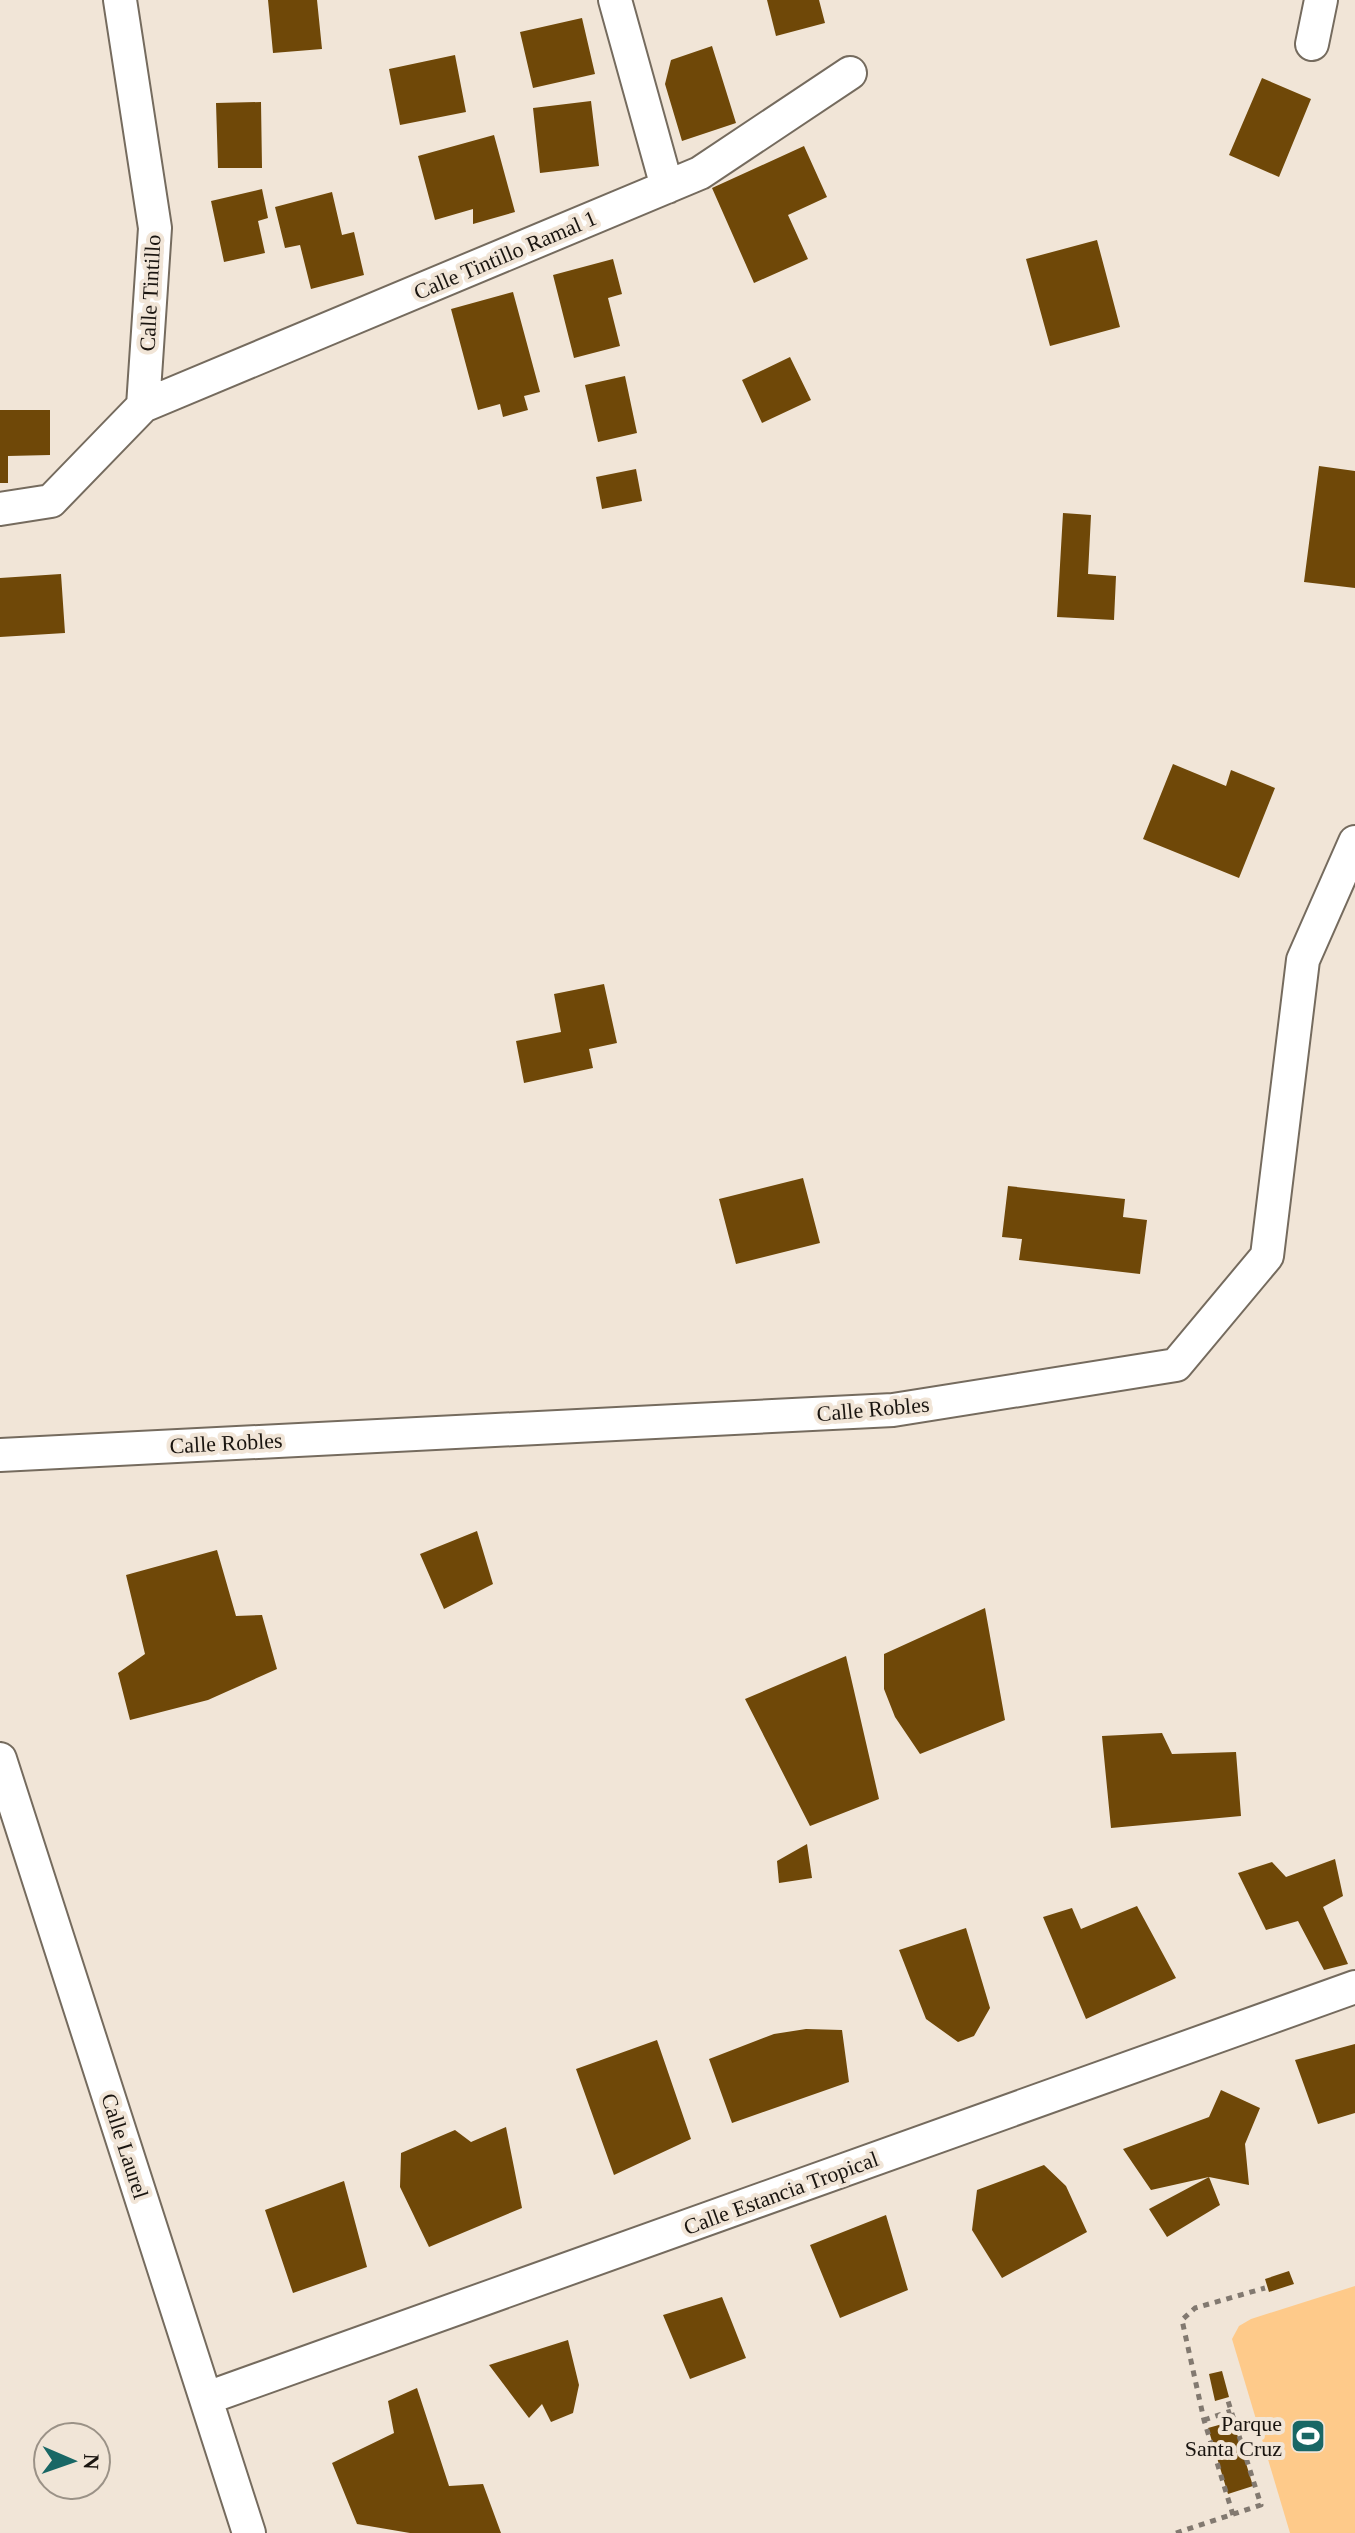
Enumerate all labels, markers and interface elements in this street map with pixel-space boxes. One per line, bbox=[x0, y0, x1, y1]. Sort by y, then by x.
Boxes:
street label: Calle Tintillo Ramal 1 bbox=[410, 205, 600, 305]
street label: Calle Tintillo bbox=[134, 234, 166, 352]
street label: Calle Robles bbox=[816, 1392, 930, 1426]
street label: Calle Robles bbox=[169, 1428, 283, 1458]
street label: Calle Laurel bbox=[96, 2090, 154, 2202]
street label: Calle Estancia Tropical bbox=[680, 2146, 882, 2240]
place label: Parque Santa Cruz bbox=[1185, 2411, 1282, 2461]
sports icon: Parque Santa Cruz bbox=[1289, 2417, 1327, 2455]
north arrow bbox=[32, 2421, 112, 2501]
text: N bbox=[79, 2453, 104, 2470]

